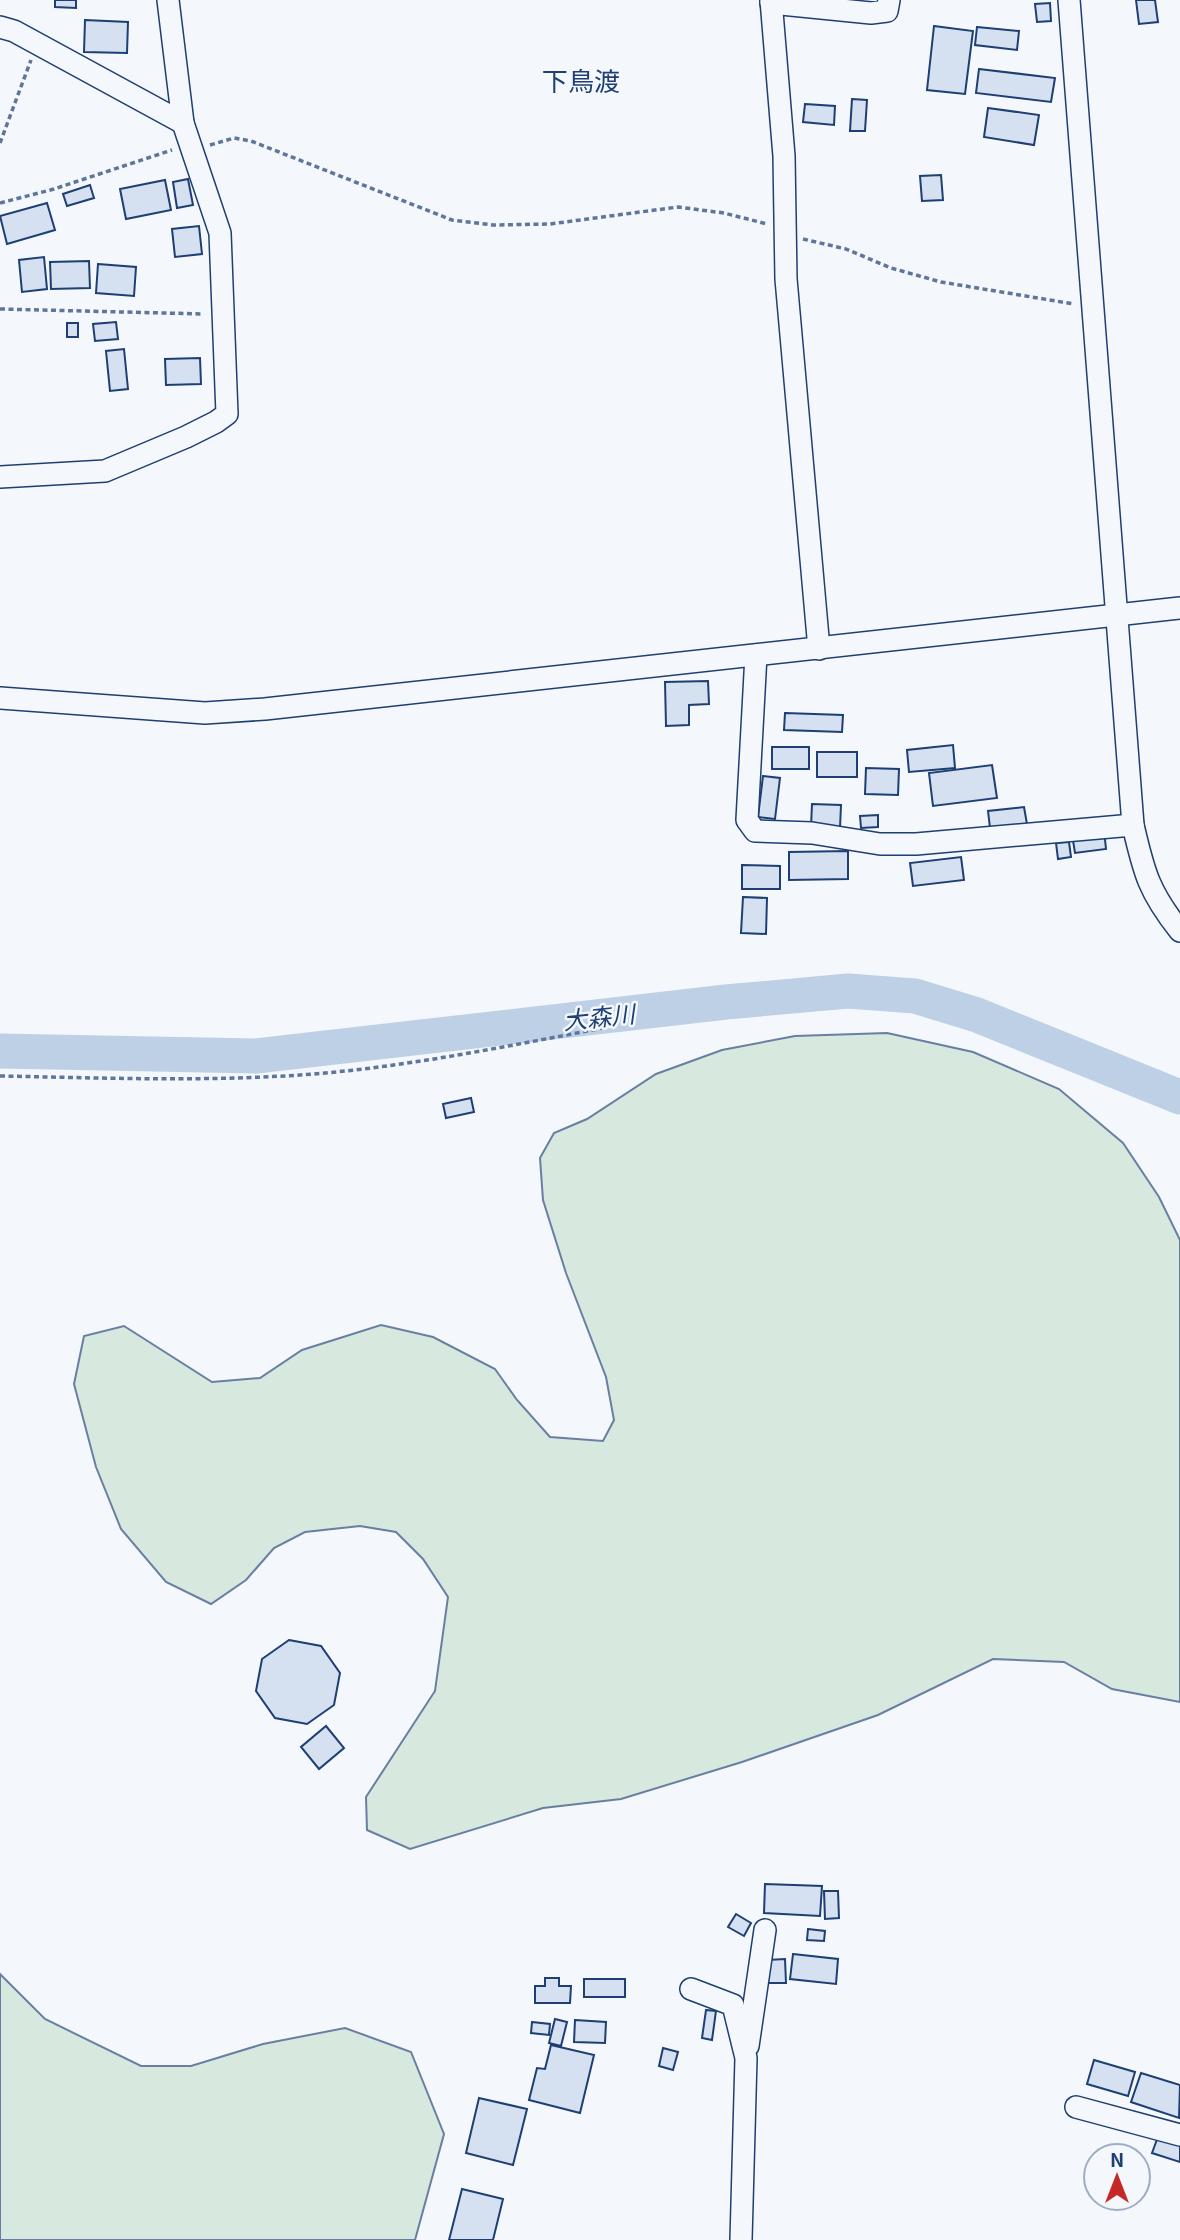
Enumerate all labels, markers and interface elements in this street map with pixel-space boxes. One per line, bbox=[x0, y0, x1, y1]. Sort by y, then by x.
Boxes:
district label: 下鳥渡 bbox=[542, 61, 620, 98]
water label: 大森川 bbox=[561, 994, 639, 1037]
north arrow bbox=[1082, 2142, 1152, 2212]
text: N bbox=[1110, 2145, 1124, 2172]

